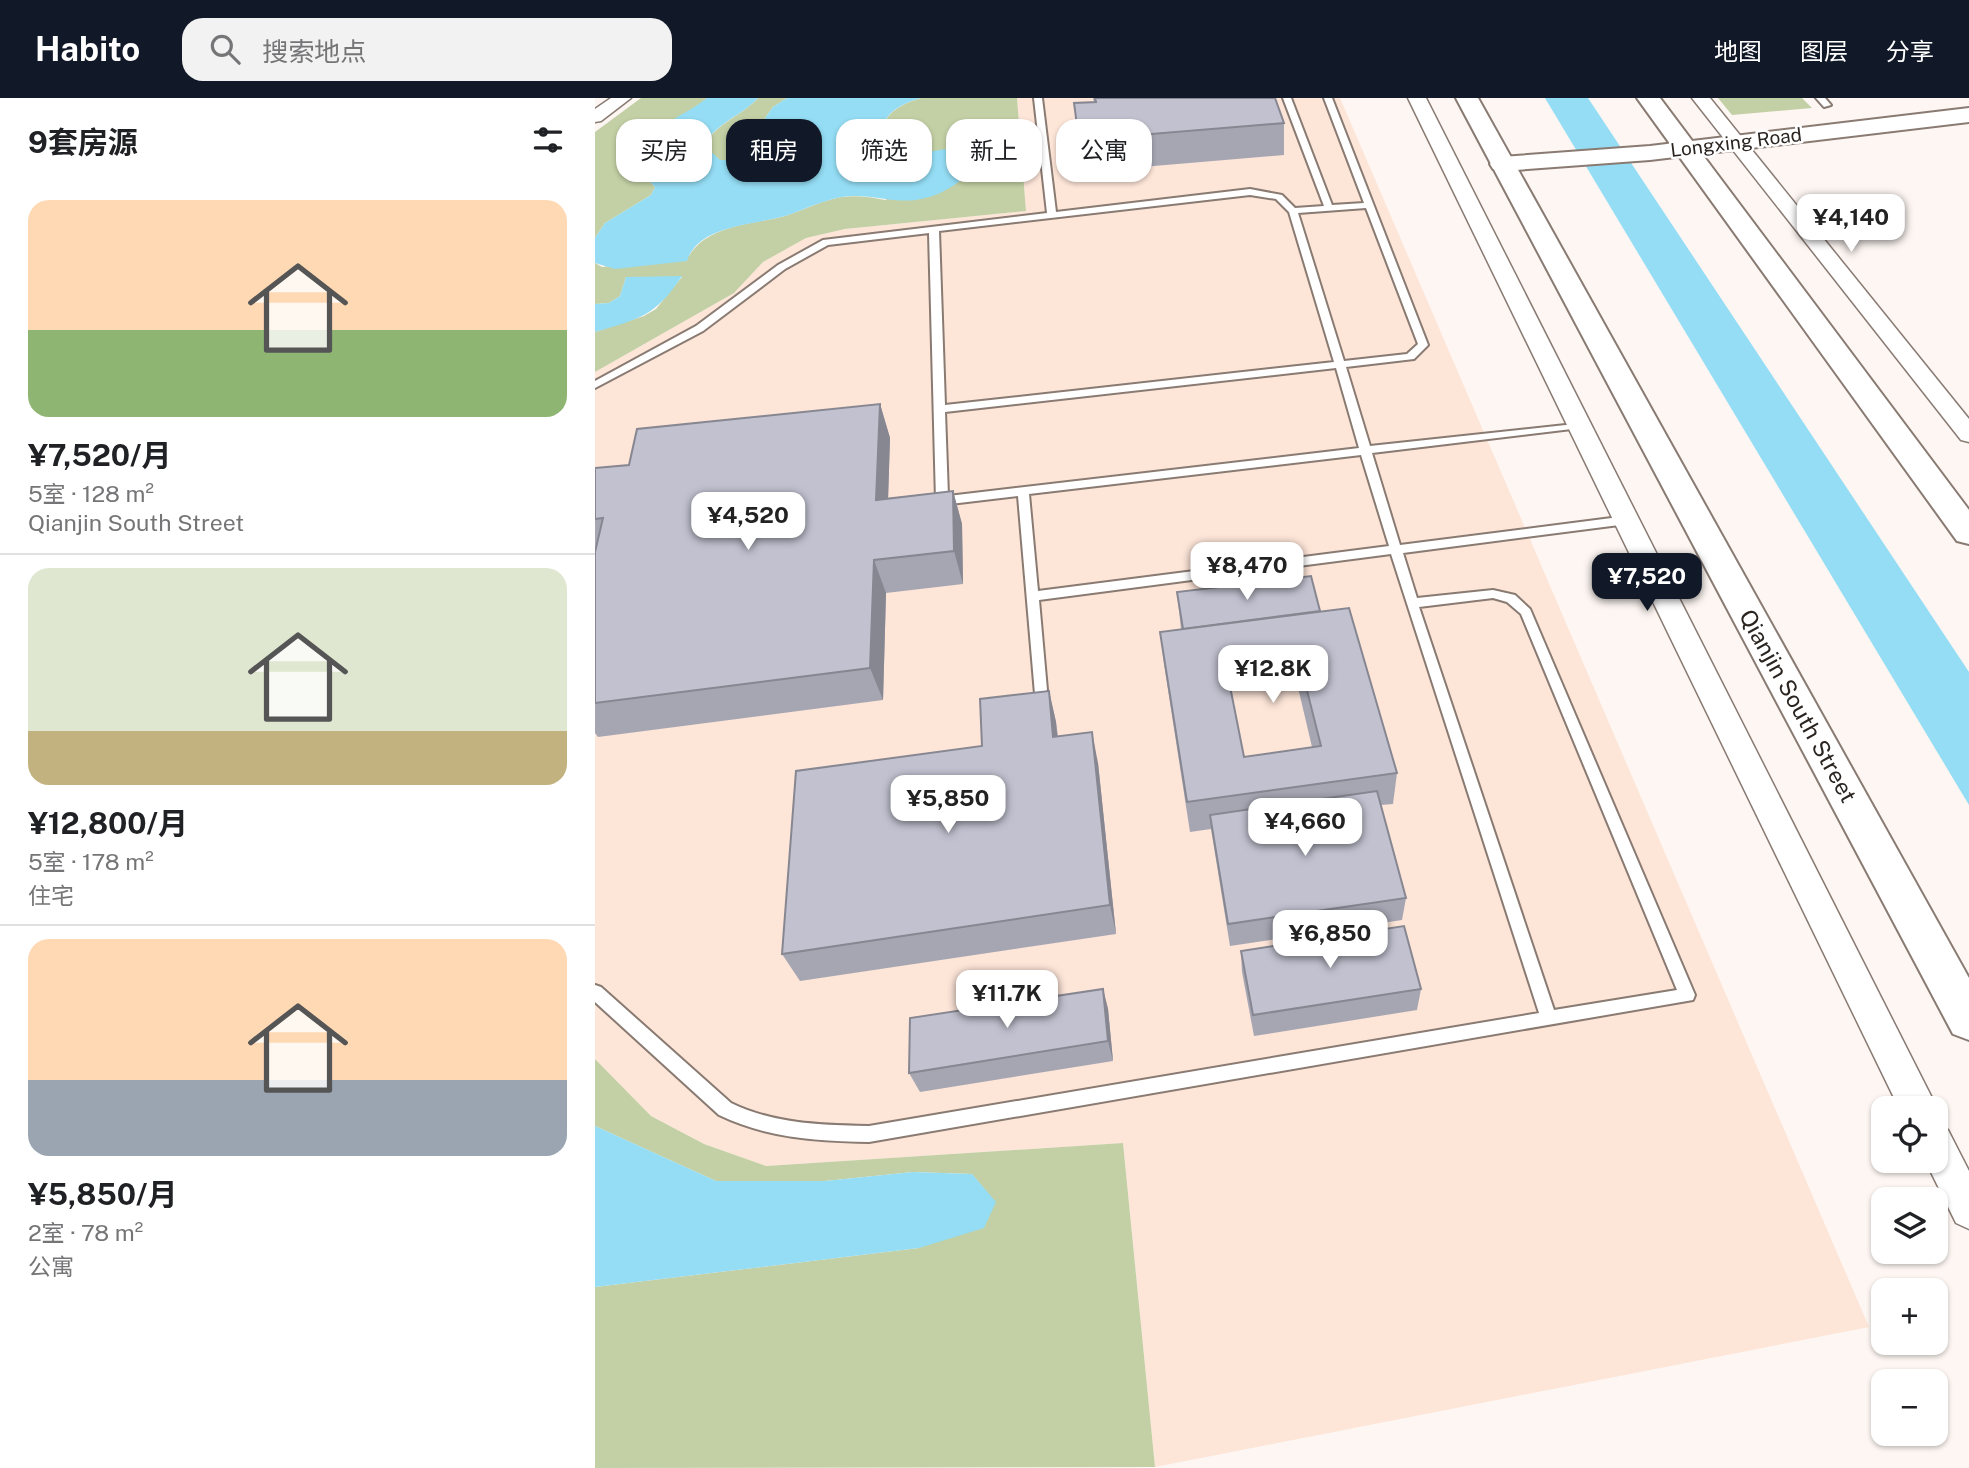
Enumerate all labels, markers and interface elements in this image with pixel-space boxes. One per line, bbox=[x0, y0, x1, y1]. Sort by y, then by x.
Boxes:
search box bbox=[182, 18, 672, 81]
text: Habito bbox=[35, 30, 140, 68]
icon: search bbox=[206, 30, 244, 68]
text: 搜索地点 bbox=[262, 36, 366, 67]
text: 地图 bbox=[1714, 37, 1762, 65]
text: 图层 bbox=[1800, 37, 1848, 65]
text: 分享 bbox=[1886, 37, 1934, 65]
chip: 买房 bbox=[616, 119, 712, 182]
chip: 租房 bbox=[726, 119, 822, 182]
chip: 筛选 bbox=[836, 119, 932, 182]
chip: 新上 bbox=[946, 119, 1042, 182]
chip: 公寓 bbox=[1056, 119, 1152, 182]
icon: filters bbox=[529, 121, 567, 159]
street label: Longxing Road bbox=[1669, 123, 1803, 161]
text: 9套房源 bbox=[28, 124, 138, 160]
pin: ¥4,140 bbox=[1794, 194, 1908, 254]
text: ¥4,140 bbox=[1813, 203, 1889, 230]
icon: home bbox=[235, 245, 361, 371]
text: ¥7,520/月 bbox=[28, 437, 172, 473]
text: 5室 · 128 m² bbox=[28, 480, 154, 507]
pin: ¥4,520 bbox=[691, 492, 805, 552]
text: ¥4,520 bbox=[707, 501, 789, 528]
text: Qianjin South Street bbox=[28, 509, 244, 536]
pin: ¥8,470 bbox=[1190, 542, 1304, 602]
text: ¥8,470 bbox=[1207, 551, 1287, 578]
pin: ¥7,520 bbox=[1590, 554, 1704, 613]
text: ¥7,520 bbox=[1608, 562, 1686, 589]
street label: Qianjin South Street bbox=[1734, 605, 1863, 807]
icon: home bbox=[235, 614, 361, 740]
pin: ¥12.8K bbox=[1216, 646, 1330, 705]
text: ¥12.8K bbox=[1234, 654, 1312, 681]
pin: ¥5,850 bbox=[891, 776, 1005, 835]
text: ¥5,850 bbox=[907, 784, 989, 811]
pin: ¥4,660 bbox=[1248, 798, 1362, 858]
text: ¥12,800/月 bbox=[28, 805, 188, 841]
text: ¥4,660 bbox=[1264, 807, 1346, 834]
text: 5室 · 178 m² bbox=[28, 848, 154, 875]
text: 住宅 bbox=[28, 882, 74, 909]
pin: ¥6,850 bbox=[1273, 910, 1387, 970]
text: ¥6,850 bbox=[1289, 919, 1371, 946]
pin: ¥11.7K bbox=[950, 970, 1064, 1030]
text: ¥11.7K bbox=[972, 979, 1042, 1006]
icon: home bbox=[235, 985, 361, 1111]
map controls bbox=[1871, 1096, 1948, 1446]
button: locate bbox=[1871, 1096, 1948, 1173]
text: ¥5,850/月 bbox=[28, 1176, 177, 1212]
button: layers bbox=[1871, 1187, 1948, 1264]
text: 2室 · 78 m² bbox=[28, 1219, 143, 1246]
text: 公寓 bbox=[28, 1253, 74, 1280]
button: + bbox=[1871, 1278, 1948, 1355]
button: − bbox=[1871, 1369, 1948, 1446]

